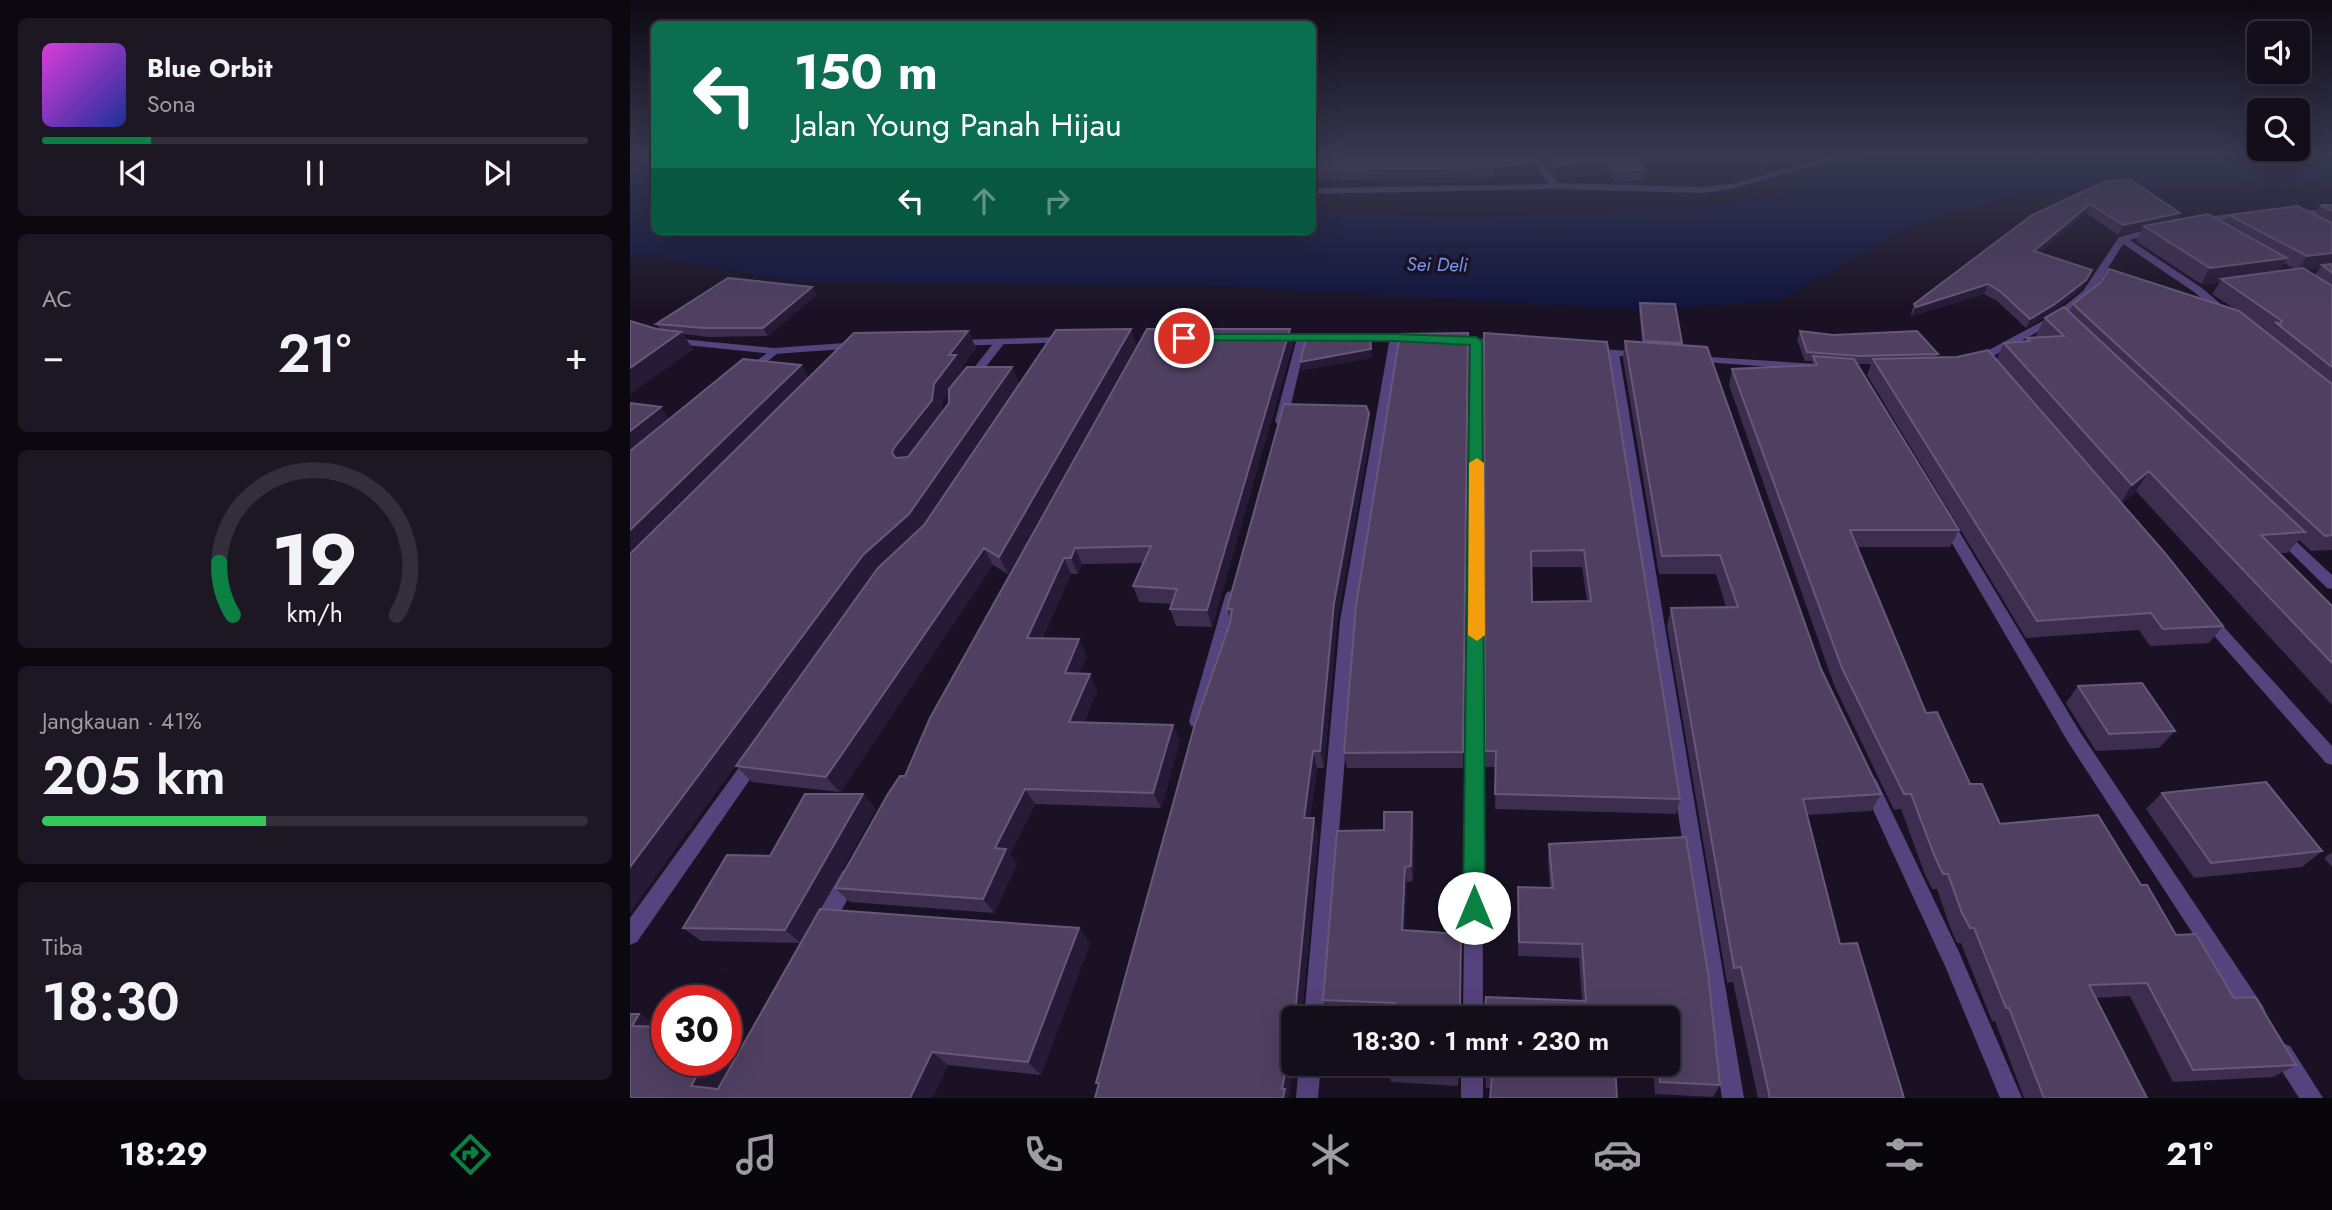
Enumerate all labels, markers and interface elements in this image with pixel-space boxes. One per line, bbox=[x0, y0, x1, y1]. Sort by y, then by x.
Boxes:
map controls bbox=[2247, 21, 2310, 161]
button: sound bbox=[2247, 21, 2310, 84]
text: 150 m bbox=[794, 37, 938, 107]
text: Blue Orbit bbox=[147, 49, 272, 87]
icon: left bbox=[679, 49, 770, 140]
text: Sona bbox=[147, 87, 195, 121]
button: search bbox=[2247, 98, 2310, 161]
text: Jalan Young Panah Hijau bbox=[794, 102, 1122, 148]
icon: previous bbox=[114, 154, 152, 192]
icon: pause bbox=[296, 154, 334, 192]
icon: next bbox=[478, 154, 516, 192]
icon: left bbox=[892, 182, 930, 220]
icon: ahead bbox=[965, 182, 1003, 220]
icon: right bbox=[1038, 182, 1076, 220]
water label: Sei Deli bbox=[1406, 250, 1469, 279]
text: AC bbox=[42, 282, 72, 316]
pin bbox=[1154, 308, 1214, 368]
text: 21° bbox=[278, 316, 351, 392]
icon: arrive bbox=[1165, 319, 1203, 357]
text: − bbox=[42, 328, 64, 383]
text: + bbox=[565, 328, 588, 383]
text: 19 bbox=[272, 507, 358, 612]
text: km/h bbox=[287, 595, 343, 631]
text: Jangkauan · 41% bbox=[42, 704, 202, 738]
text: 205 km bbox=[42, 738, 226, 814]
position arrow bbox=[1437, 871, 1511, 945]
text: Tiba bbox=[42, 930, 83, 964]
text: 18:30 bbox=[42, 964, 180, 1040]
speed limit sign: 30 bbox=[651, 985, 742, 1076]
text: 18:30 · 1 mnt · 230 m bbox=[1352, 1022, 1609, 1060]
icon: directions bbox=[446, 1130, 495, 1179]
icon: music bbox=[732, 1130, 781, 1179]
icon: phone bbox=[1019, 1130, 1068, 1179]
icon: climate bbox=[1306, 1130, 1355, 1179]
icon: car bbox=[1593, 1130, 1642, 1179]
icon: filters bbox=[1880, 1130, 1929, 1179]
text: 18:29 bbox=[119, 1131, 208, 1177]
text: 21° bbox=[2166, 1131, 2213, 1177]

